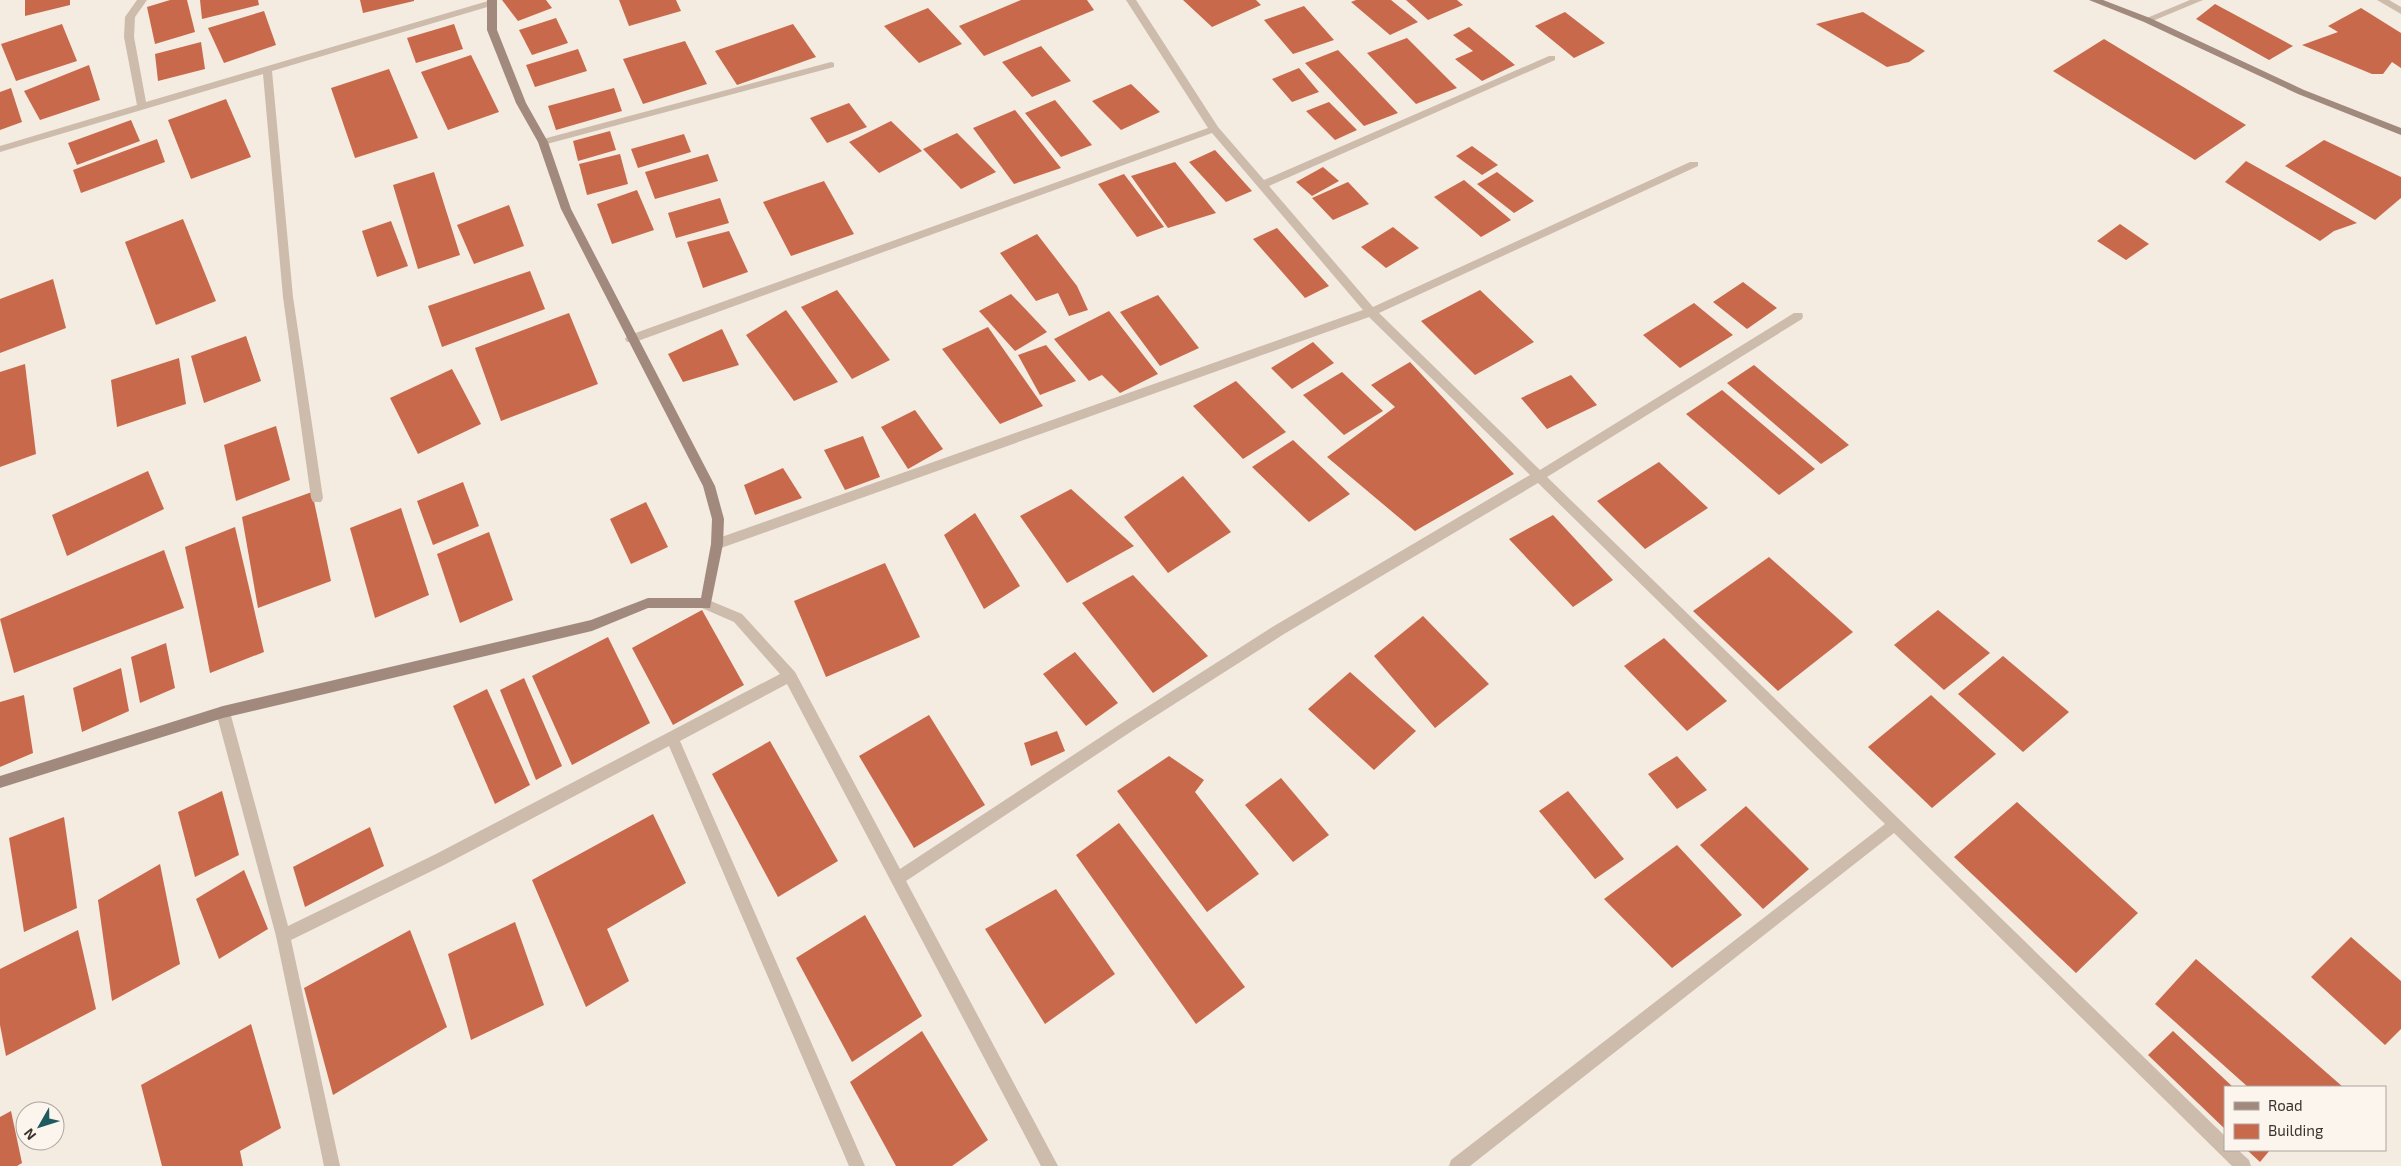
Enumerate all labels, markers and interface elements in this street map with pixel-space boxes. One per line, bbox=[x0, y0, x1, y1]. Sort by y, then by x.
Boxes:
legend bbox=[2224, 1086, 2386, 1151]
text: Road bbox=[2268, 1096, 2303, 1114]
north arrow bbox=[15, 1101, 65, 1151]
text: Building bbox=[2268, 1121, 2324, 1139]
text: N bbox=[20, 1125, 39, 1144]

